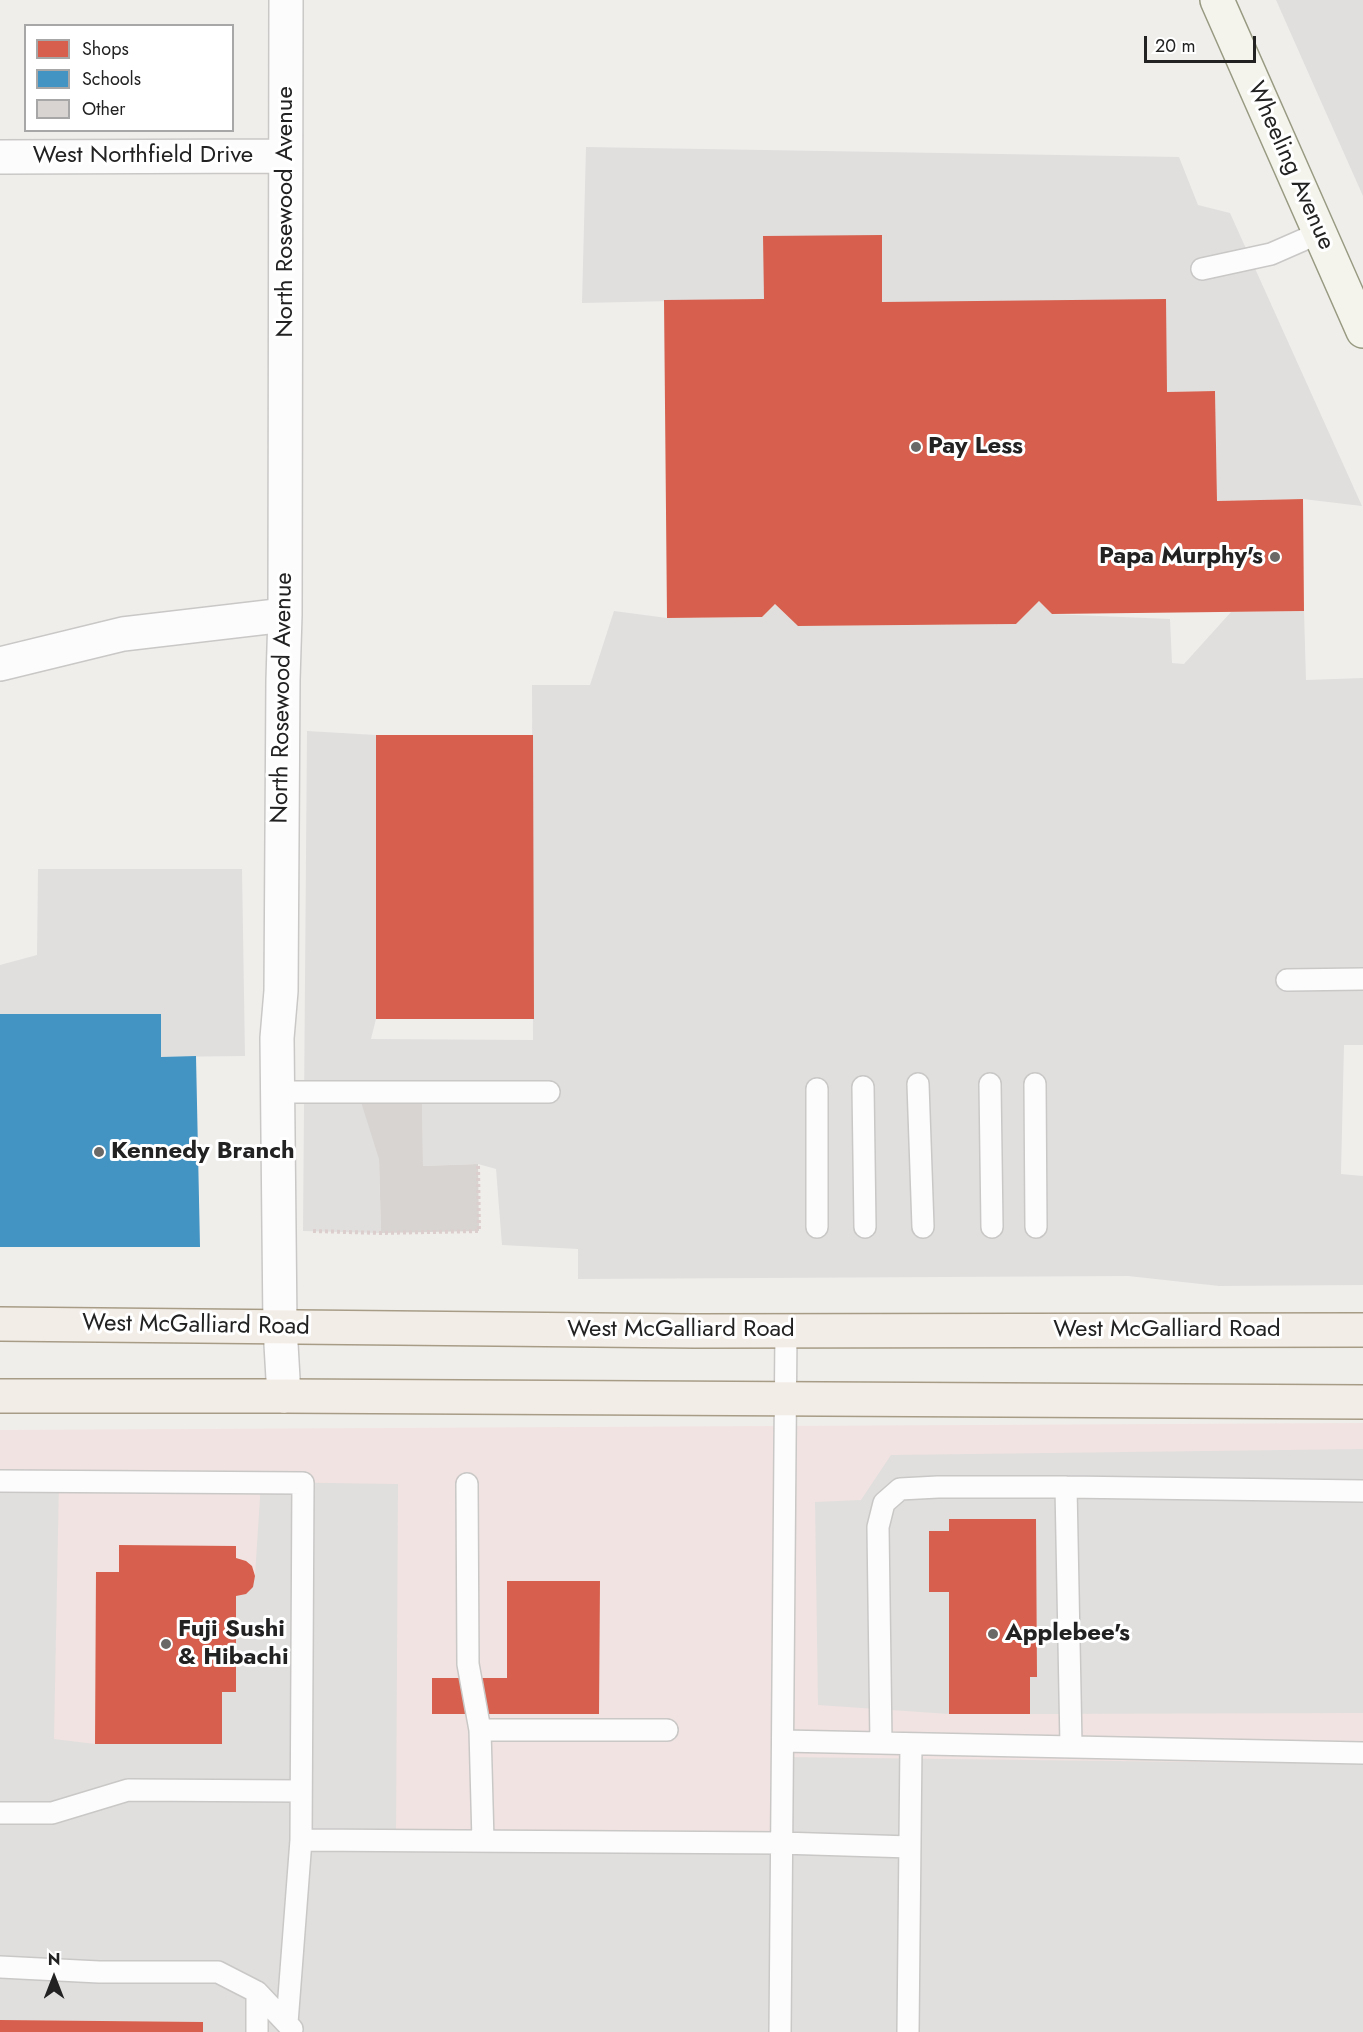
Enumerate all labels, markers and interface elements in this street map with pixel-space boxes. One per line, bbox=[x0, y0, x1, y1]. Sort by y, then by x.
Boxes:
legend bbox=[24, 24, 234, 132]
scale bar bbox=[1147, 24, 1260, 62]
text: 20 m bbox=[1155, 33, 1195, 59]
text: Shops bbox=[82, 36, 129, 62]
text: Schools bbox=[82, 66, 141, 92]
street label: Wheeling Avenue bbox=[1240, 77, 1340, 255]
street label: North Rosewood Avenue bbox=[272, 86, 300, 338]
text: Other bbox=[82, 96, 125, 122]
street label: West Northfield Drive bbox=[33, 142, 253, 170]
place label: Pay Less bbox=[928, 433, 1023, 461]
marker: Pay Less bbox=[909, 440, 923, 454]
place label: Papa Murphy's bbox=[1099, 543, 1263, 571]
marker: Papa Murphy's bbox=[1268, 550, 1282, 564]
street label: North Rosewood Avenue bbox=[266, 572, 300, 824]
place label: Kennedy Branch bbox=[111, 1138, 295, 1166]
marker: Kennedy Branch bbox=[92, 1145, 106, 1159]
street label: West McGalliard Road bbox=[82, 1310, 310, 1342]
street label: West McGalliard Road bbox=[567, 1316, 795, 1344]
street label: West McGalliard Road bbox=[1053, 1316, 1281, 1344]
place label: Fuji Sushi & Hibachi bbox=[178, 1616, 289, 1672]
place label: Applebee's bbox=[1005, 1620, 1130, 1648]
marker: Applebee's bbox=[986, 1627, 1000, 1641]
marker: Fuji Sushi & Hibachi bbox=[159, 1637, 173, 1651]
north arrow bbox=[24, 1948, 84, 2008]
text: N bbox=[48, 1948, 60, 1971]

